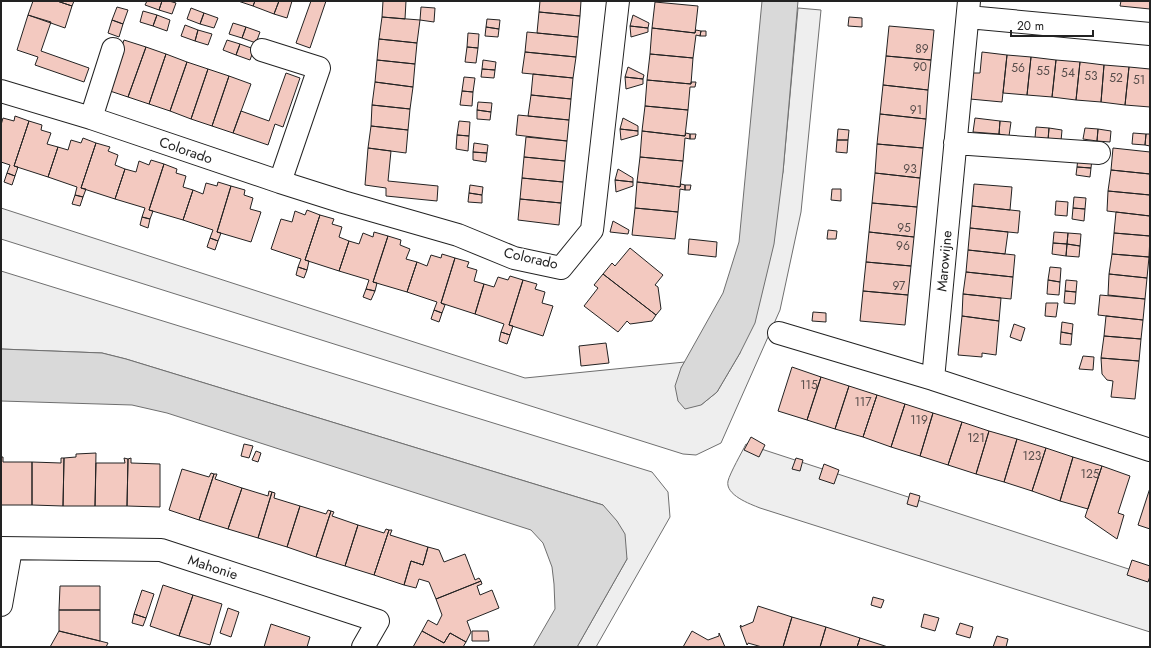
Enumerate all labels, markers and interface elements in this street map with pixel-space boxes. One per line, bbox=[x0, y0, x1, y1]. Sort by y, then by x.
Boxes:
scale bar bbox=[1011, 12, 1093, 38]
text: 20 m bbox=[1017, 17, 1044, 35]
house number: 89 bbox=[915, 40, 929, 58]
house number: 90 bbox=[913, 58, 927, 76]
house number: 56 bbox=[1011, 59, 1025, 77]
house number: 55 bbox=[1036, 62, 1050, 80]
house number: 54 bbox=[1061, 64, 1075, 82]
house number: 53 bbox=[1084, 67, 1098, 85]
house number: 52 bbox=[1109, 69, 1123, 87]
house number: 51 bbox=[1133, 71, 1145, 89]
house number: 91 bbox=[910, 101, 922, 119]
street label: Colorado bbox=[157, 132, 216, 169]
house number: 93 bbox=[903, 160, 917, 178]
house number: 95 bbox=[897, 219, 911, 237]
street label: Marowijne bbox=[931, 230, 957, 292]
house number: 96 bbox=[896, 237, 910, 255]
street label: Colorado bbox=[502, 242, 561, 274]
house number: 97 bbox=[893, 277, 906, 295]
house number: 115 bbox=[800, 376, 818, 394]
house number: 117 bbox=[854, 393, 872, 411]
house number: 119 bbox=[910, 411, 928, 429]
house number: 121 bbox=[967, 429, 985, 447]
house number: 123 bbox=[1023, 447, 1042, 465]
house number: 125 bbox=[1081, 465, 1100, 483]
street label: Mahonie bbox=[186, 550, 240, 584]

